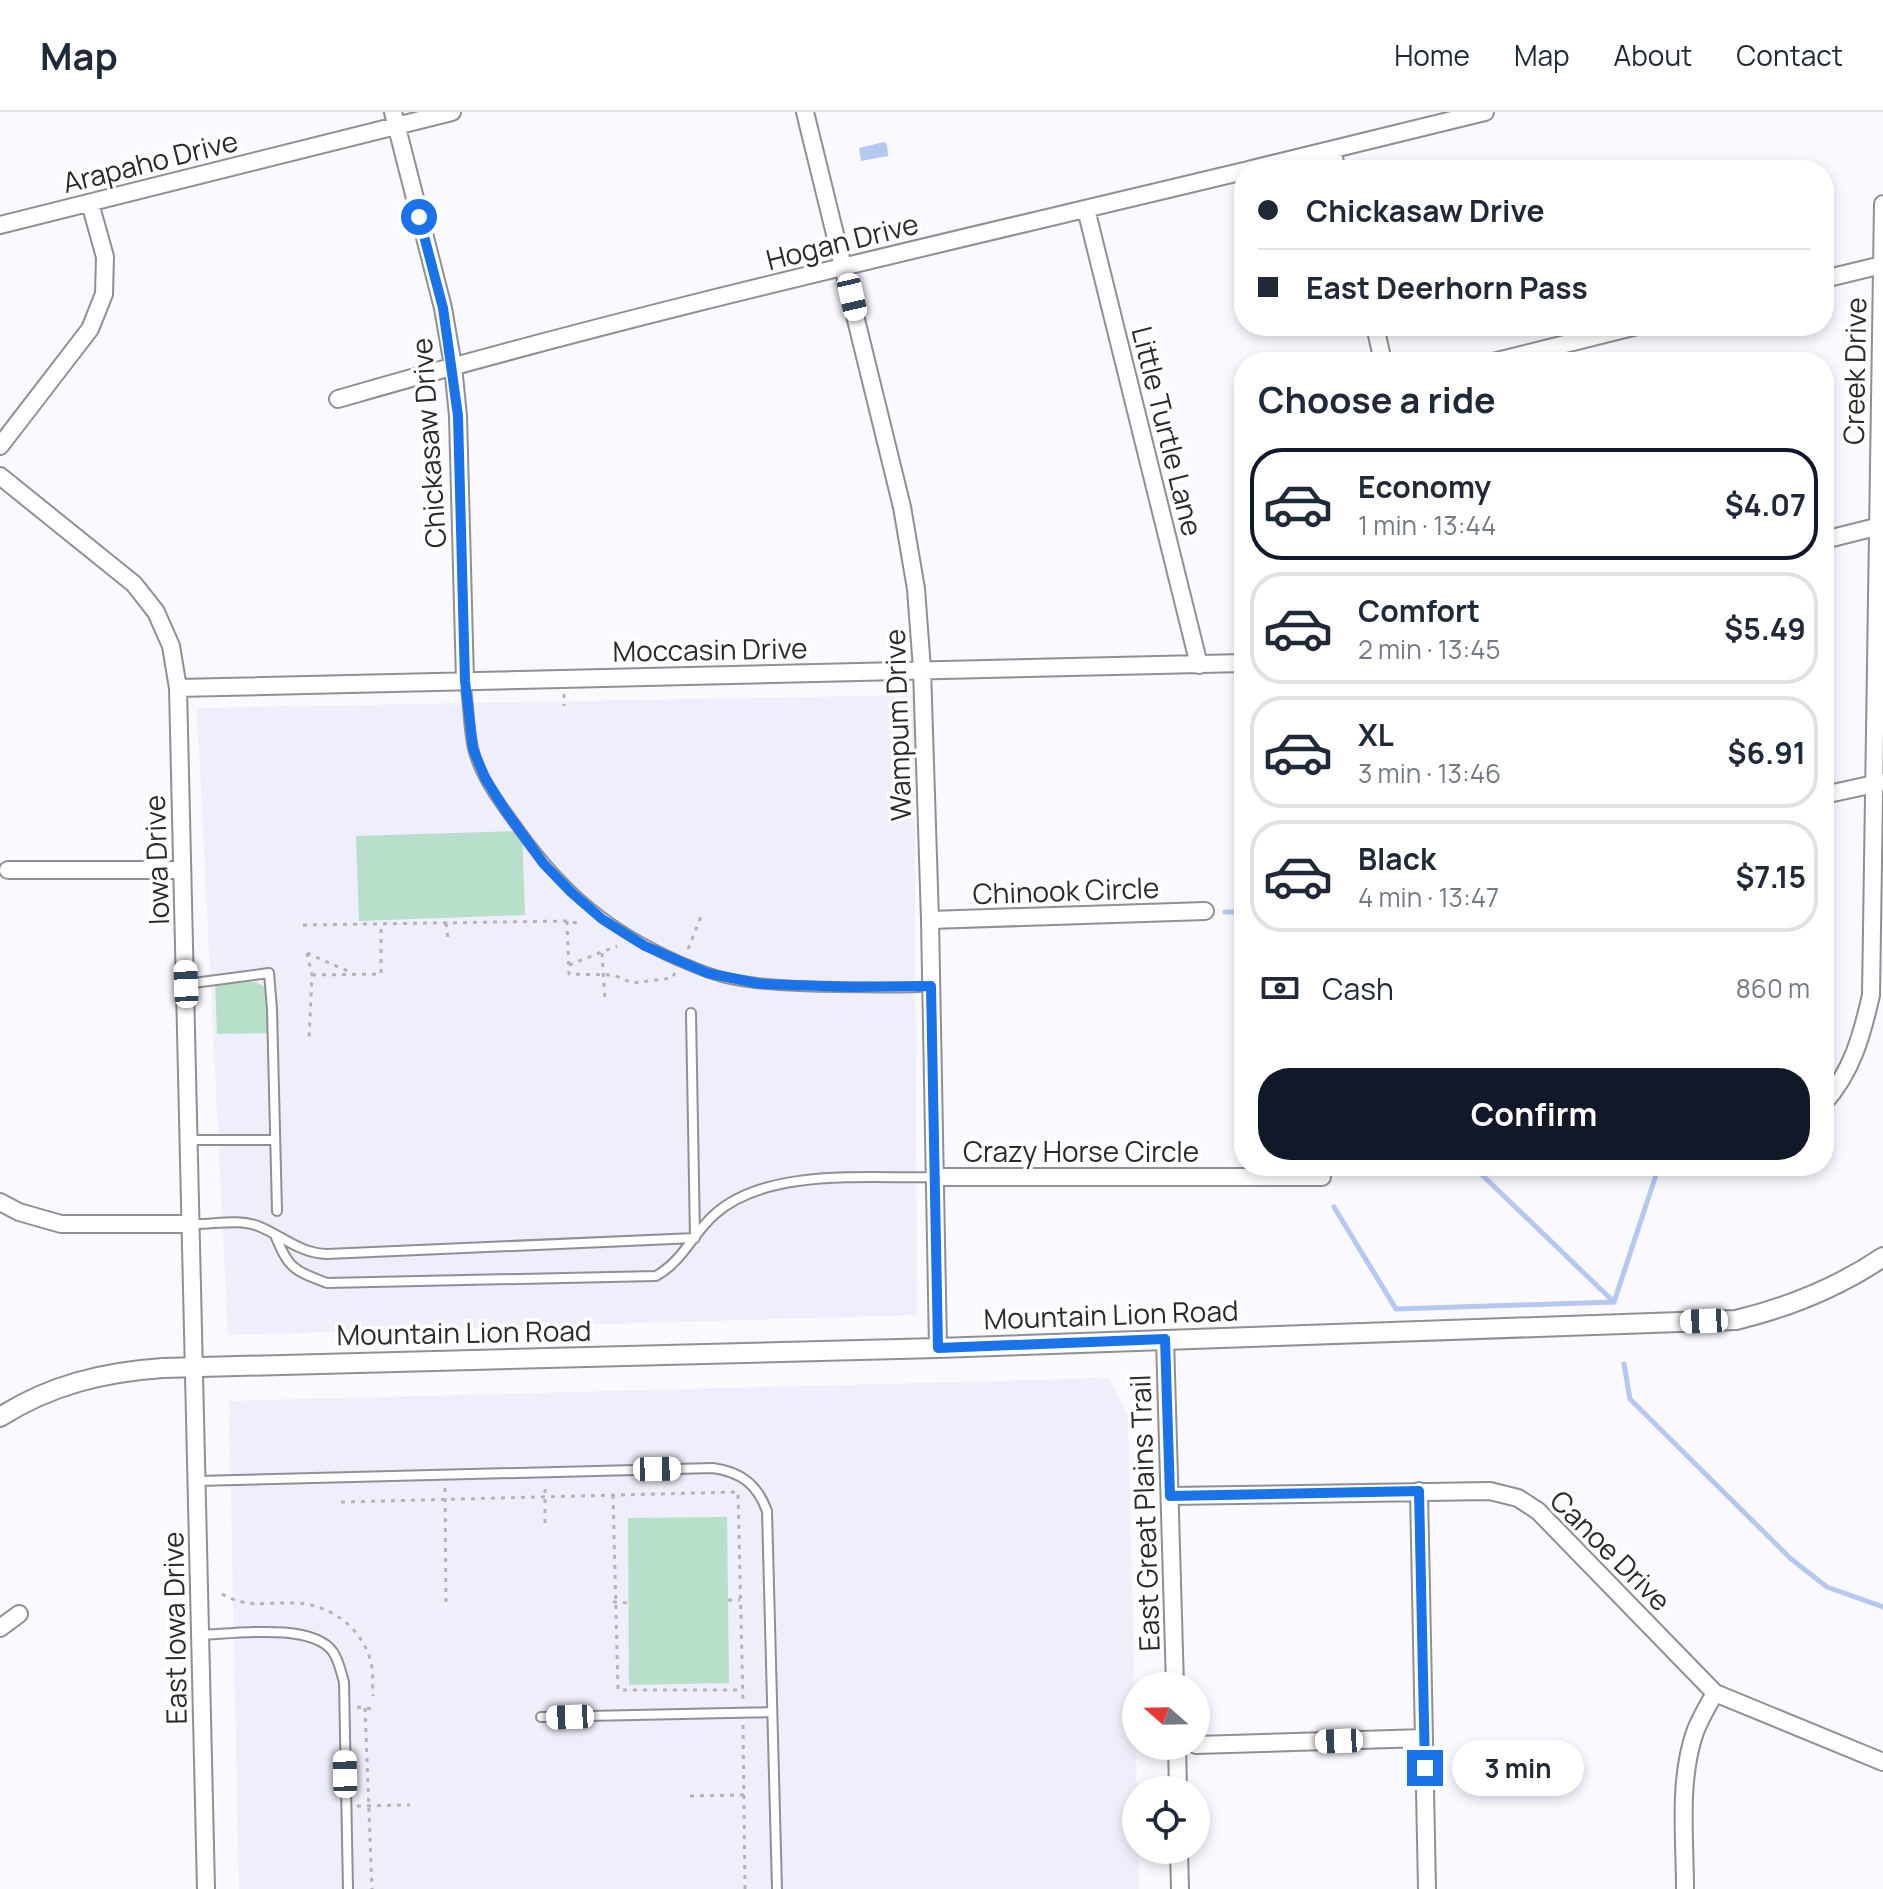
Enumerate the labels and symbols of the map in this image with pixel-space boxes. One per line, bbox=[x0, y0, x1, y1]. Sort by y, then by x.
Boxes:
street label: Arapaho Drive bbox=[58, 121, 242, 201]
route start bbox=[401, 199, 437, 235]
street label: Hogan Drive bbox=[762, 204, 922, 278]
car bbox=[835, 271, 869, 323]
street label: Creek Drive bbox=[1834, 297, 1874, 445]
street label: Little Turtle Lane bbox=[1124, 322, 1212, 540]
street label: Chickasaw Drive bbox=[402, 337, 454, 549]
street label: Moccasin Drive bbox=[612, 628, 808, 670]
street label: Wampum Drive bbox=[875, 628, 919, 822]
street label: Iowa Drive bbox=[135, 794, 177, 926]
street label: Chinook Circle bbox=[972, 868, 1160, 912]
car bbox=[173, 960, 199, 1008]
street label: Crazy Horse Circle bbox=[963, 1132, 1199, 1170]
street label: Mountain Lion Road bbox=[983, 1291, 1239, 1337]
car bbox=[1680, 1308, 1728, 1334]
street label: Mountain Lion Road bbox=[336, 1311, 592, 1353]
street label: East Great Plains Trail bbox=[1120, 1374, 1168, 1652]
car bbox=[633, 1457, 681, 1481]
street label: Canoe Drive bbox=[1542, 1481, 1680, 1619]
street label: East Iowa Drive bbox=[153, 1531, 195, 1725]
north arrow bbox=[1122, 1672, 1210, 1760]
car bbox=[546, 1704, 594, 1730]
car bbox=[1315, 1728, 1363, 1754]
callout: 3 min bbox=[1453, 1740, 1585, 1796]
car bbox=[333, 1750, 357, 1798]
route end bbox=[1407, 1750, 1443, 1786]

